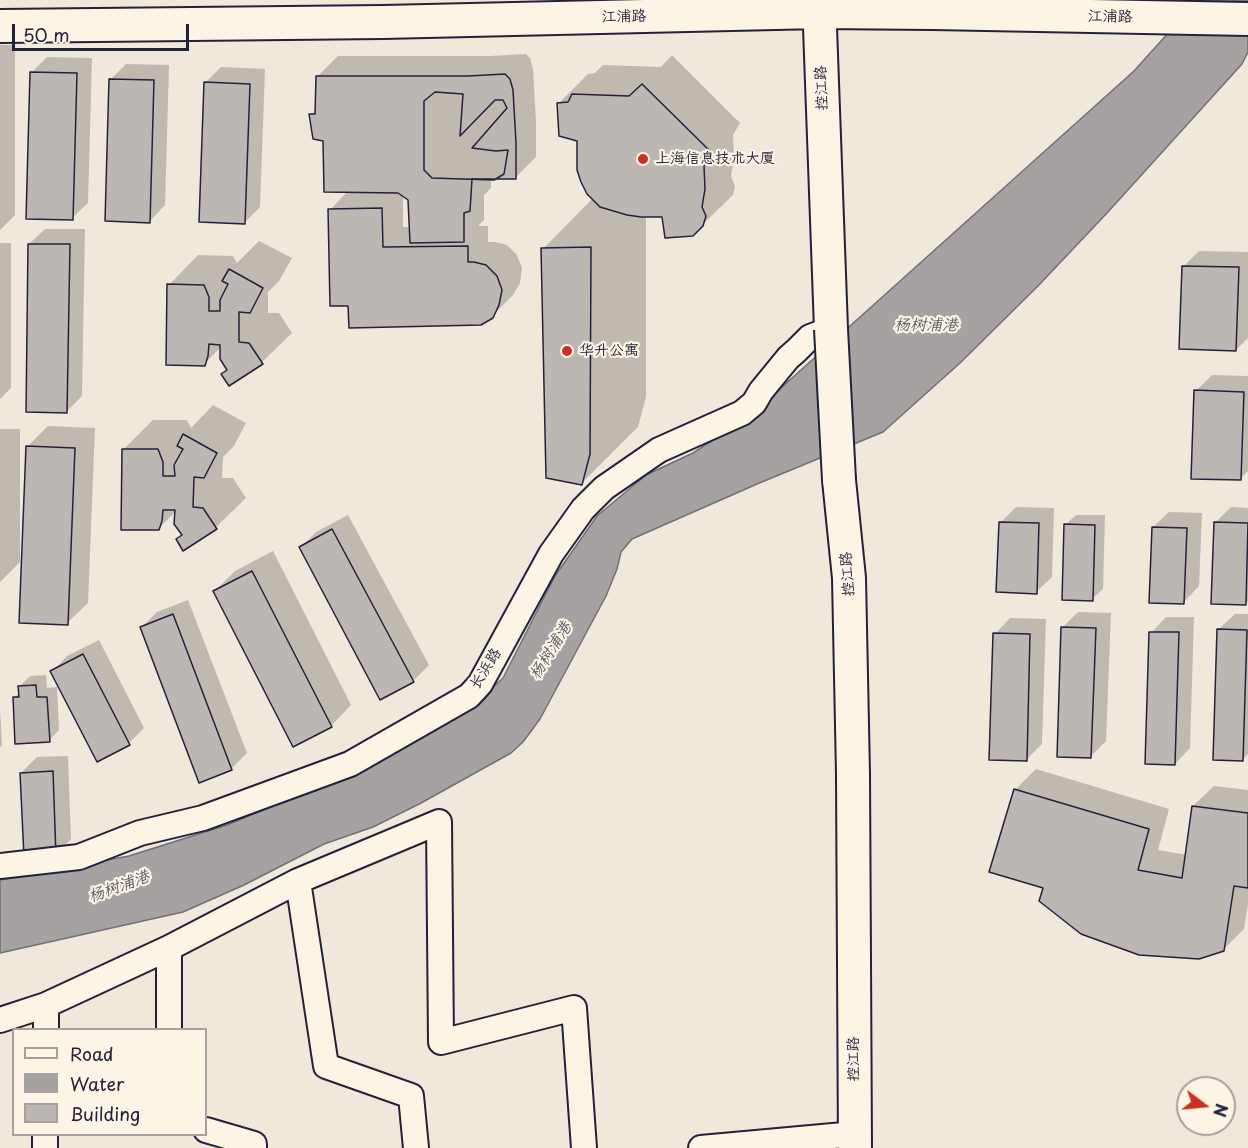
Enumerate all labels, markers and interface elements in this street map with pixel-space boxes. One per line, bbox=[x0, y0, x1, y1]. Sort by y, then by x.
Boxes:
street label: 江浦路 bbox=[601, 8, 647, 26]
street label: 江浦路 bbox=[1087, 8, 1133, 26]
scale bar bbox=[15, 12, 192, 50]
text: 50 m bbox=[23, 21, 70, 48]
street label: 控江路 bbox=[812, 65, 832, 111]
place label: 上海信息技术大厦 bbox=[655, 150, 775, 168]
marker: 上海信息技术大厦 bbox=[636, 152, 650, 166]
water label: 杨树浦港 bbox=[894, 316, 958, 336]
place label: 华升公寓 bbox=[579, 342, 639, 360]
marker: 华升公寓 bbox=[560, 344, 574, 358]
street label: 控江路 bbox=[837, 551, 859, 597]
water label: 杨树浦港 bbox=[526, 619, 576, 683]
street label: 长浜路 bbox=[466, 645, 506, 693]
water label: 杨树浦港 bbox=[86, 867, 152, 907]
legend bbox=[12, 1028, 207, 1136]
street label: 控江路 bbox=[845, 1037, 863, 1081]
text: Road bbox=[70, 1040, 114, 1067]
text: Water bbox=[70, 1070, 124, 1097]
north arrow bbox=[1176, 1076, 1236, 1136]
text: Building bbox=[70, 1100, 140, 1127]
text: N bbox=[1208, 1101, 1235, 1120]

